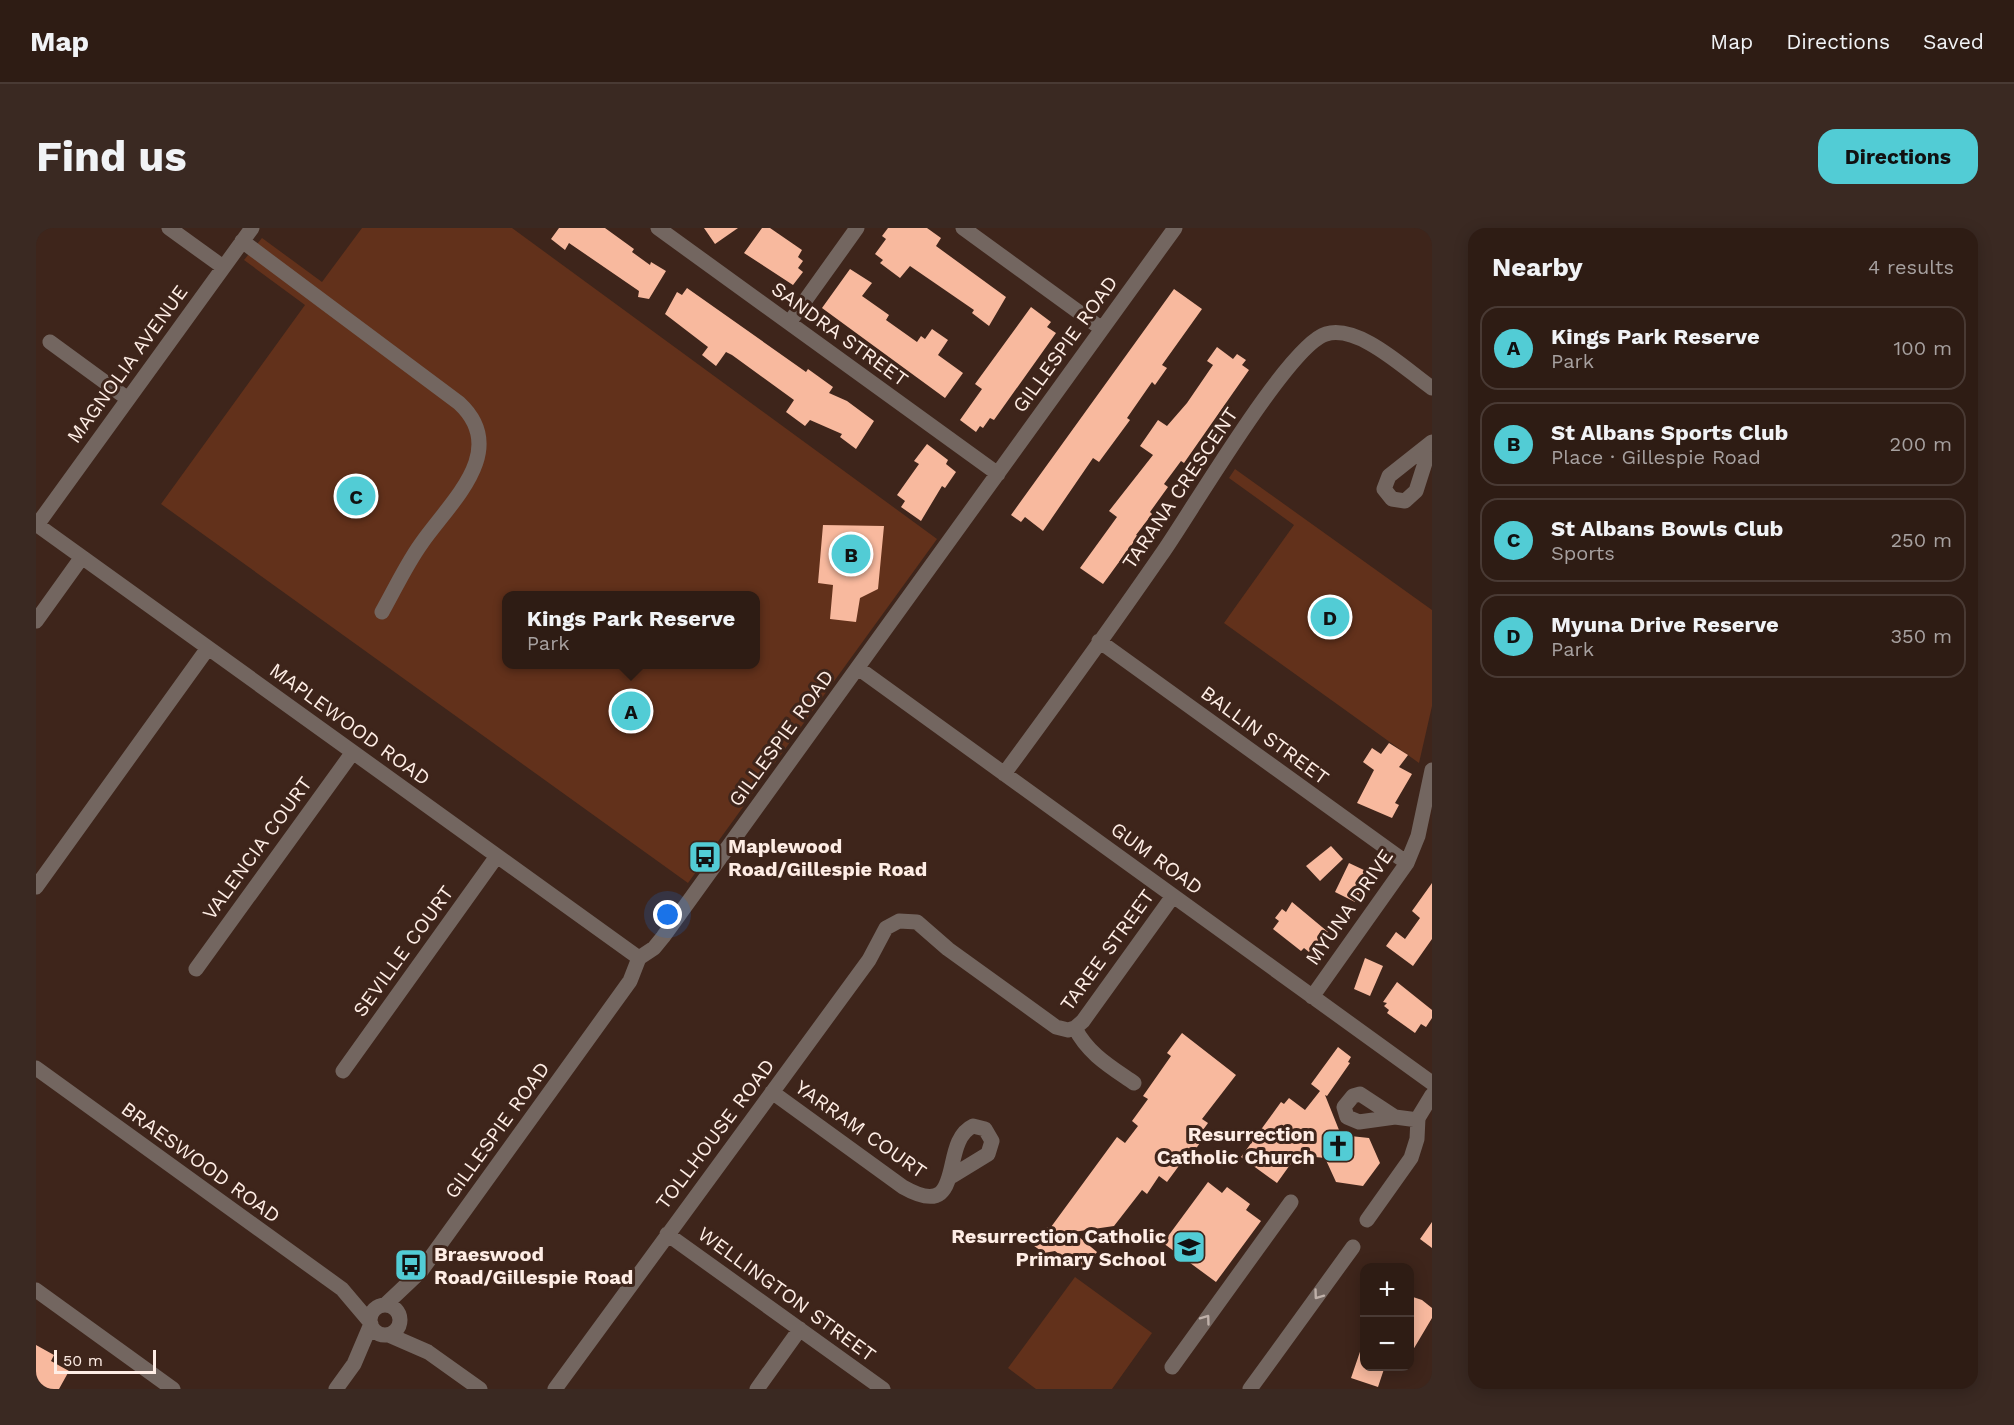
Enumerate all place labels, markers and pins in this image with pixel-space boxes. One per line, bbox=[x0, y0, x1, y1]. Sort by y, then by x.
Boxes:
pin: C bbox=[336, 474, 376, 518]
pin: B bbox=[832, 532, 870, 576]
pin: D bbox=[1310, 594, 1350, 640]
pin: A bbox=[612, 688, 650, 734]
place label: Maplewood Road/Gillespie Road bbox=[728, 834, 927, 881]
bus stop icon: Maplewood Road/Gillespie Road bbox=[687, 839, 723, 875]
place label: Resurrection Catholic Church bbox=[1157, 1122, 1315, 1169]
church icon: Resurrection Catholic Church bbox=[1320, 1128, 1356, 1164]
place label: Resurrection Catholic Primary School bbox=[951, 1224, 1166, 1271]
school or university icon: Resurrection Catholic Primary School bbox=[1171, 1229, 1207, 1265]
place label: Braeswood Road/Gillespie Road bbox=[434, 1242, 633, 1289]
bus stop icon: Braeswood Road/Gillespie Road bbox=[393, 1247, 429, 1283]

